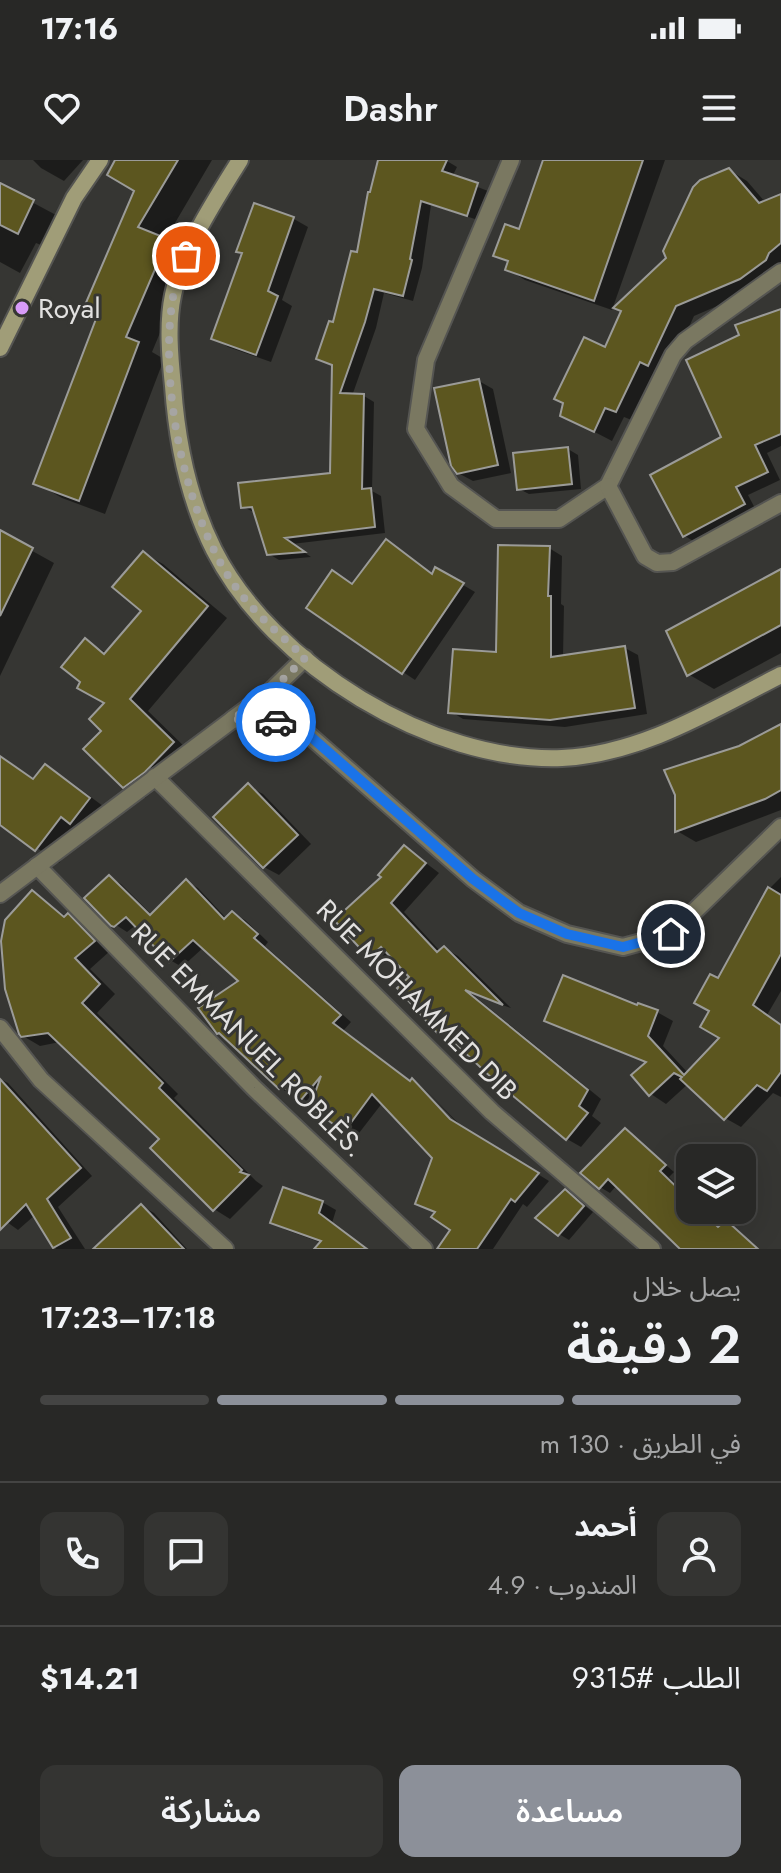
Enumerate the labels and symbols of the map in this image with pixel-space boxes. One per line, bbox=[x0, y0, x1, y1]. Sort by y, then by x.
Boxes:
pin bbox=[152, 222, 220, 290]
place label: Royal bbox=[38, 288, 101, 329]
marker: Royal bbox=[13, 299, 31, 317]
courier bbox=[236, 682, 316, 762]
street label: RUE MOHAMMED DIB bbox=[307, 890, 527, 1110]
pin bbox=[637, 900, 705, 968]
street label: RUE EMMANUEL ROBLÈS. bbox=[121, 913, 375, 1167]

